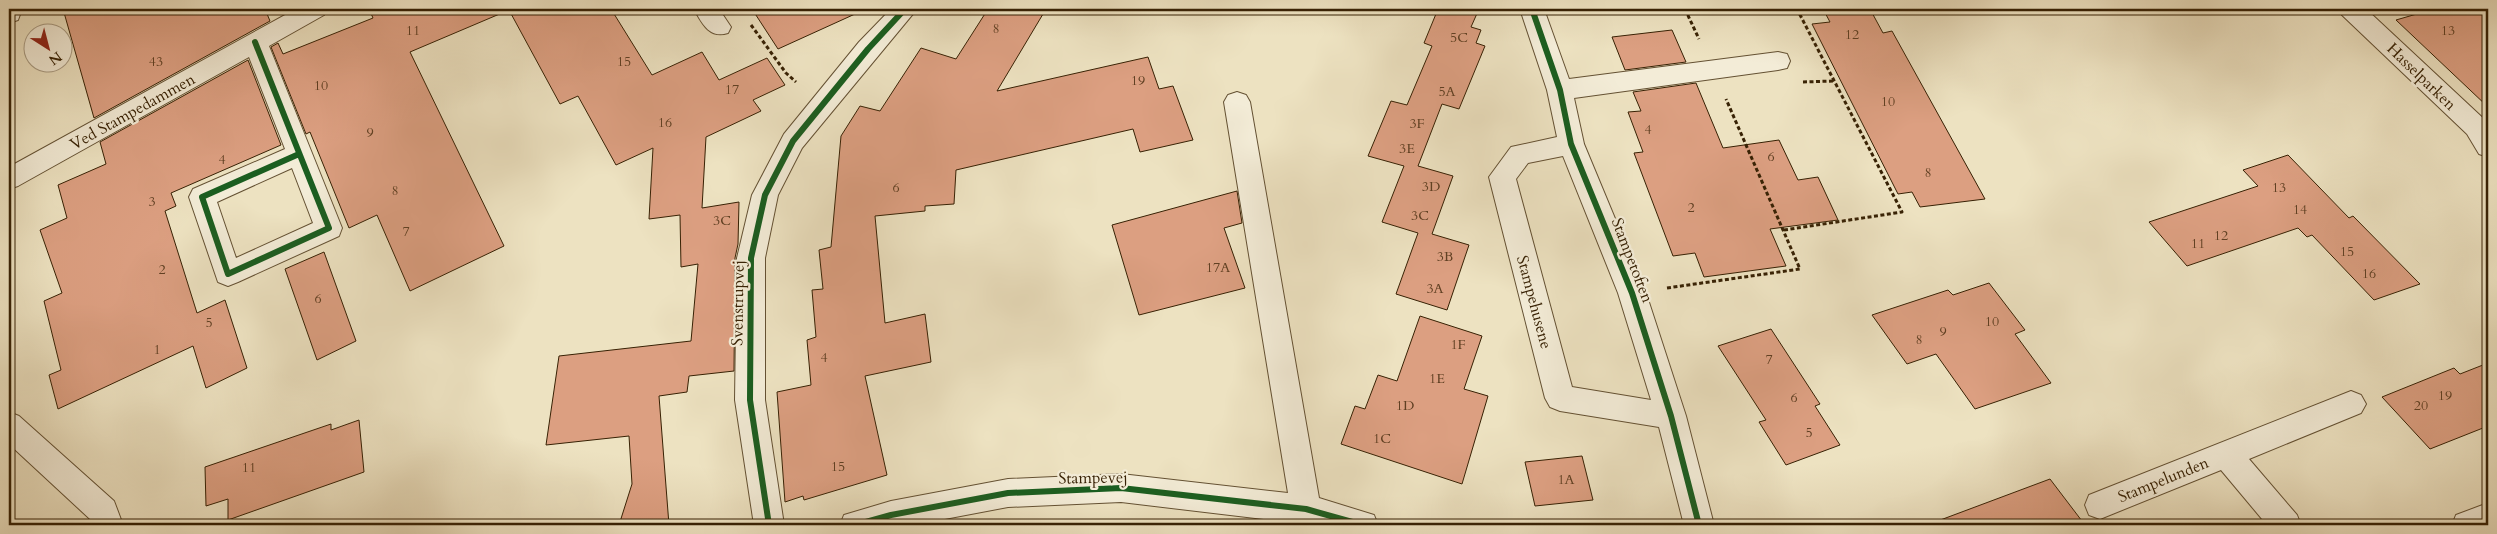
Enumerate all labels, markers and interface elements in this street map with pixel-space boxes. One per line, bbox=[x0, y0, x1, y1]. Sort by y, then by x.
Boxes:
house number: 8 bbox=[992, 19, 1000, 38]
house number: 11 bbox=[406, 21, 420, 40]
house number: 13 bbox=[2441, 21, 2455, 40]
north arrow bbox=[22, 22, 72, 72]
house number: 12 bbox=[1845, 25, 1859, 44]
house number: 5C bbox=[1450, 28, 1468, 47]
street label: Hasselparken bbox=[2382, 38, 2461, 115]
text: N bbox=[45, 47, 66, 69]
house number: 43 bbox=[149, 52, 163, 71]
house number: 15 bbox=[617, 52, 631, 71]
street label: Ved Stampedammen bbox=[66, 68, 199, 155]
house number: 19 bbox=[1131, 71, 1145, 90]
house number: 10 bbox=[314, 76, 328, 95]
house number: 17 bbox=[725, 80, 739, 99]
house number: 5A bbox=[1438, 82, 1456, 101]
house number: 10 bbox=[1881, 92, 1895, 111]
house number: 16 bbox=[658, 113, 672, 132]
house number: 3F bbox=[1409, 114, 1425, 133]
house number: 4 bbox=[1644, 120, 1652, 139]
house number: 9 bbox=[366, 123, 374, 142]
house number: 3E bbox=[1399, 139, 1415, 158]
house number: 6 bbox=[1767, 147, 1775, 166]
house number: 4 bbox=[218, 150, 226, 169]
house number: 8 bbox=[1924, 163, 1932, 182]
house number: 3D bbox=[1422, 177, 1440, 196]
house number: 6 bbox=[892, 178, 900, 197]
house number: 13 bbox=[2272, 178, 2286, 197]
house number: 8 bbox=[391, 181, 399, 200]
house number: 3 bbox=[148, 192, 156, 211]
house number: 2 bbox=[1687, 198, 1695, 217]
house number: 14 bbox=[2293, 200, 2307, 219]
house number: 3C bbox=[1411, 206, 1429, 225]
house number: 3C bbox=[713, 211, 731, 230]
street label: Stampetoften bbox=[1606, 215, 1658, 306]
house number: 7 bbox=[402, 222, 410, 241]
house number: 12 bbox=[2214, 226, 2228, 245]
house number: 11 bbox=[2191, 234, 2205, 253]
house number: 15 bbox=[2340, 242, 2354, 261]
house number: 3B bbox=[1437, 247, 1453, 266]
street label: Stampehusene bbox=[1511, 253, 1557, 351]
house number: 17A bbox=[1206, 258, 1230, 277]
house number: 2 bbox=[158, 260, 166, 279]
street label: Svenstrupvej bbox=[726, 260, 750, 346]
house number: 16 bbox=[2362, 264, 2376, 283]
house number: 3A bbox=[1426, 279, 1444, 298]
house number: 6 bbox=[314, 289, 322, 308]
house number: 10 bbox=[1985, 312, 1999, 331]
house number: 5 bbox=[205, 313, 213, 332]
house number: 9 bbox=[1939, 322, 1947, 341]
house number: 8 bbox=[1915, 330, 1923, 349]
house number: 1F bbox=[1450, 335, 1466, 354]
house number: 1 bbox=[153, 340, 161, 359]
house number: 4 bbox=[820, 348, 828, 367]
house number: 7 bbox=[1765, 350, 1773, 369]
house number: 1E bbox=[1429, 369, 1445, 388]
house number: 19 bbox=[2438, 386, 2452, 405]
house number: 6 bbox=[1790, 388, 1798, 407]
house number: 1D bbox=[1396, 396, 1414, 415]
house number: 20 bbox=[2414, 396, 2428, 415]
house number: 5 bbox=[1805, 423, 1813, 442]
house number: 1C bbox=[1373, 429, 1391, 448]
street label: Stampelunden bbox=[2115, 452, 2212, 508]
house number: 15 bbox=[831, 457, 845, 476]
house number: 11 bbox=[242, 458, 256, 477]
street label: Stampevej bbox=[1058, 466, 1128, 490]
house number: 1A bbox=[1557, 470, 1575, 489]

